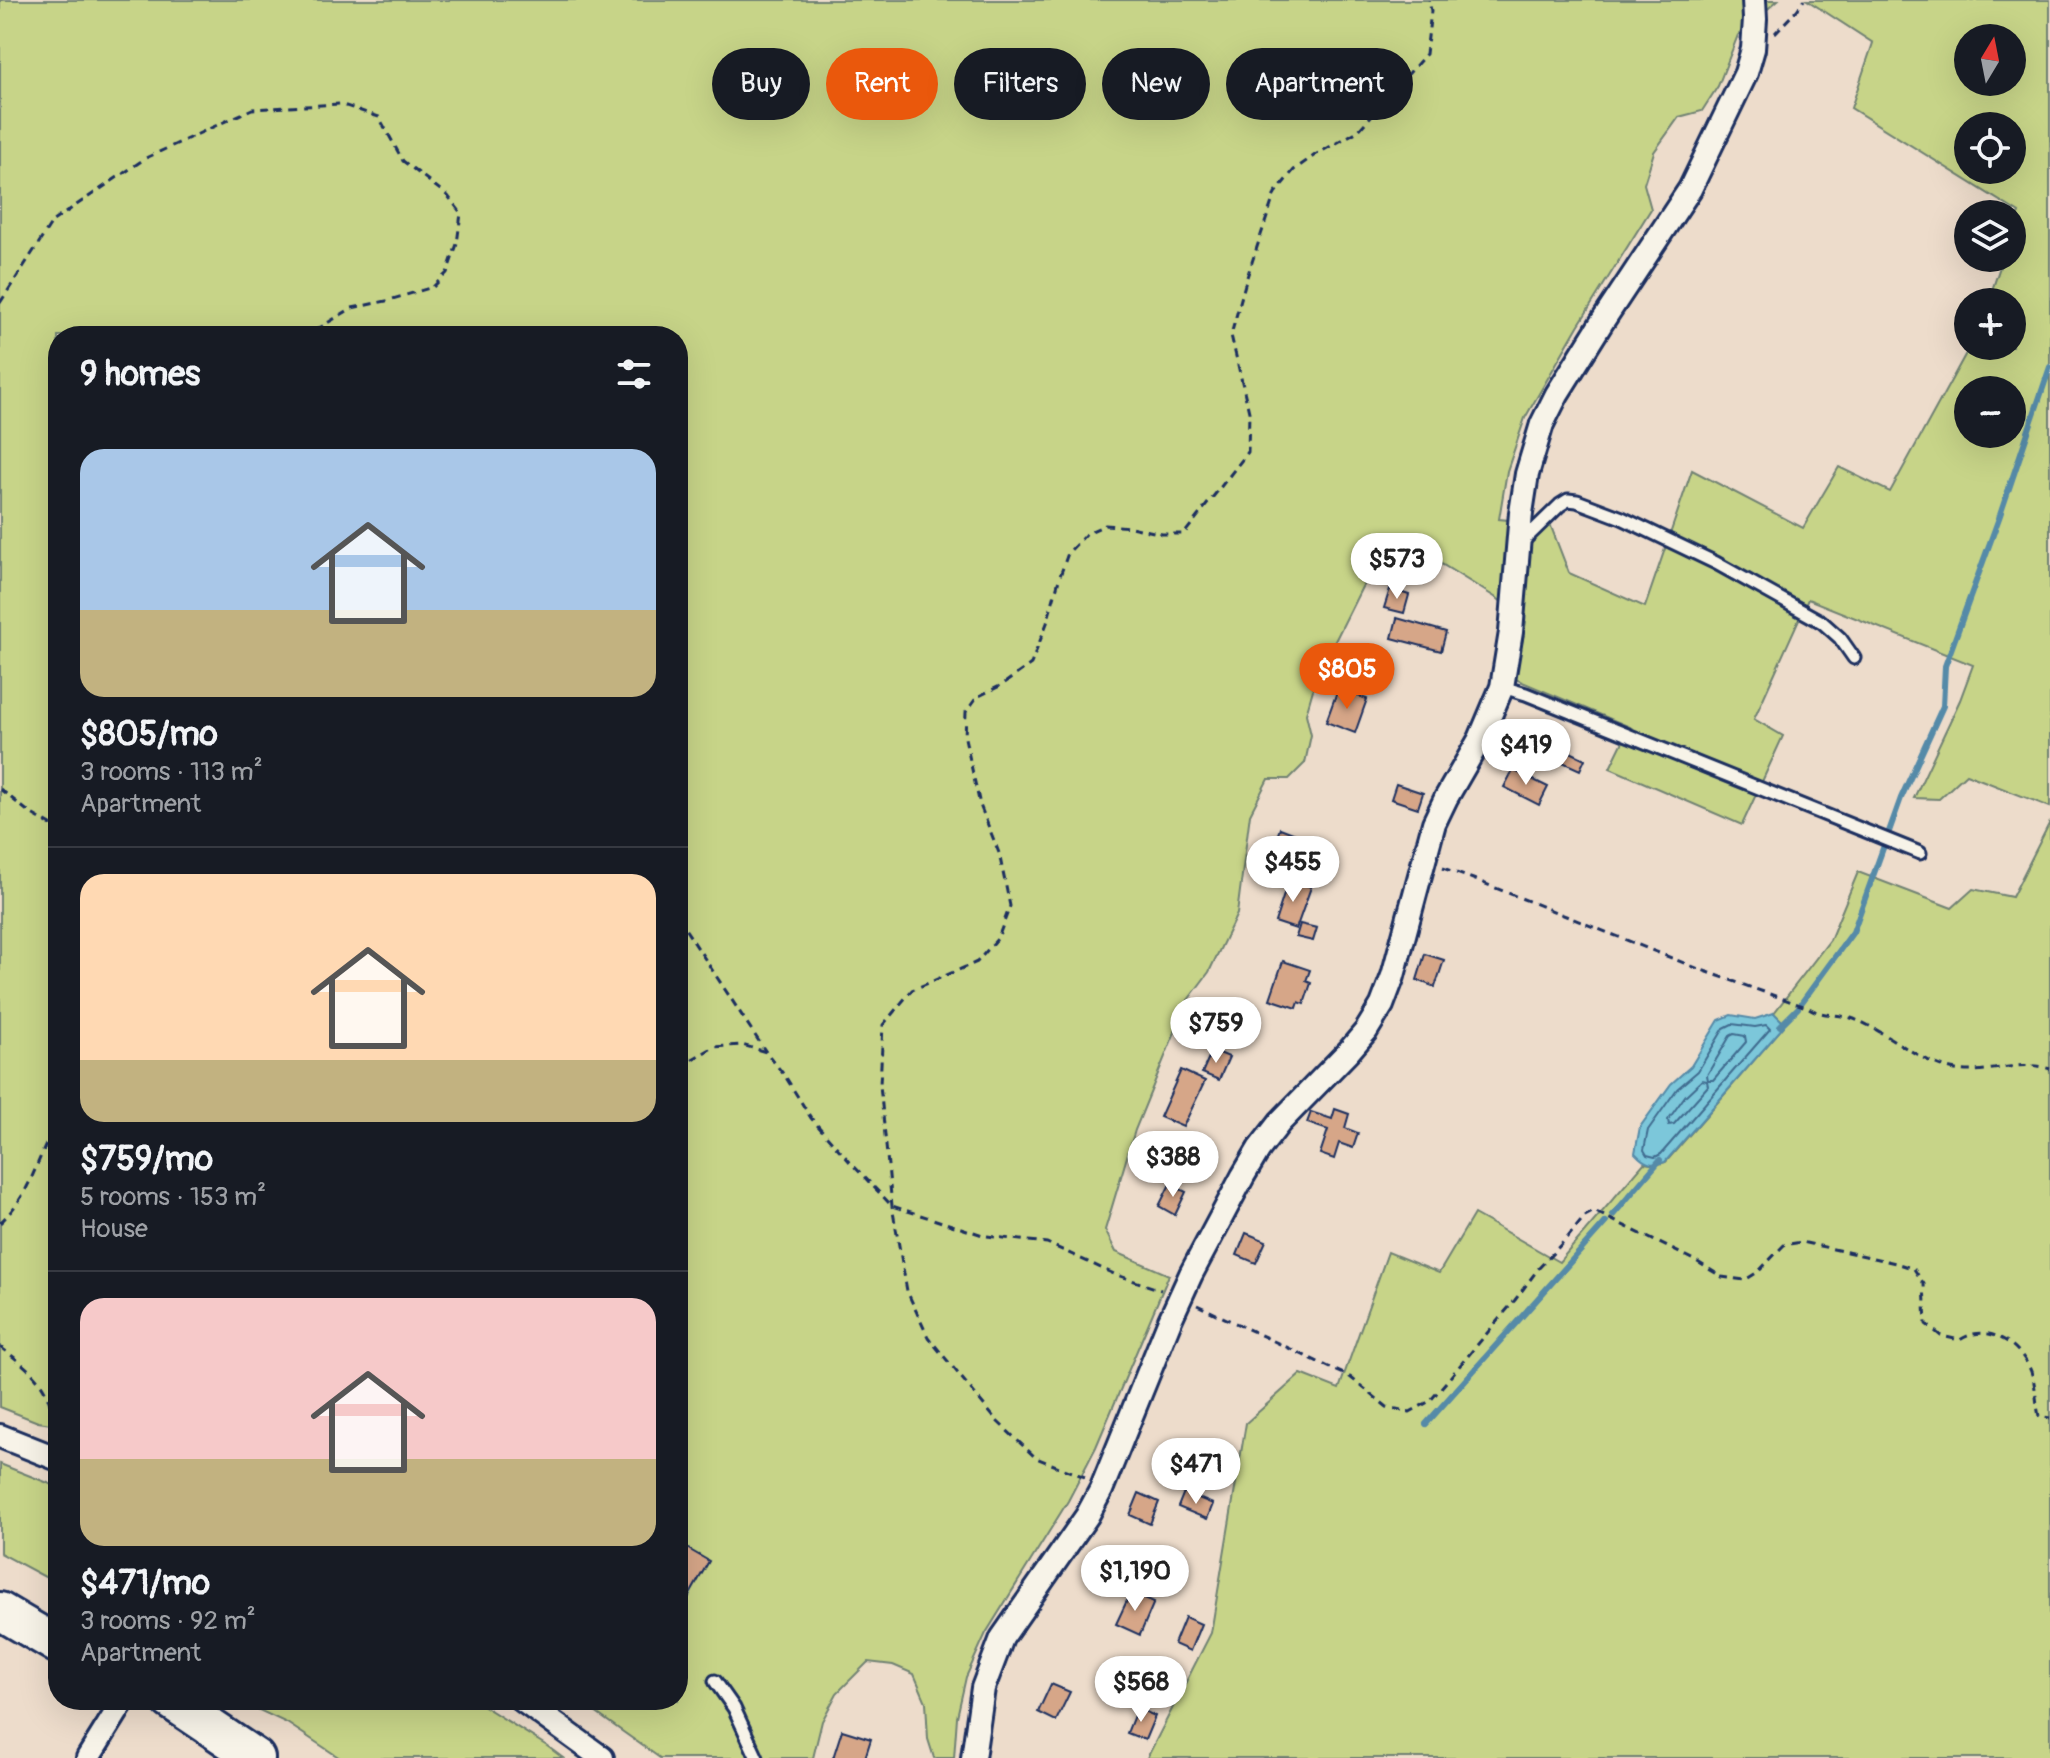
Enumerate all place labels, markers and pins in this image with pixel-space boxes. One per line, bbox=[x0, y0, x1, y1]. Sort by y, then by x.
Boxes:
pin: $573 bbox=[1350, 533, 1444, 601]
pin: $805 bbox=[1300, 643, 1394, 711]
pin: $419 bbox=[1479, 719, 1573, 787]
pin: $455 bbox=[1246, 836, 1340, 904]
pin: $759 bbox=[1169, 997, 1263, 1065]
pin: $388 bbox=[1126, 1131, 1220, 1199]
pin: $471 bbox=[1149, 1438, 1243, 1506]
pin: $1,190 bbox=[1070, 1545, 1200, 1613]
pin: $568 bbox=[1094, 1656, 1188, 1724]

